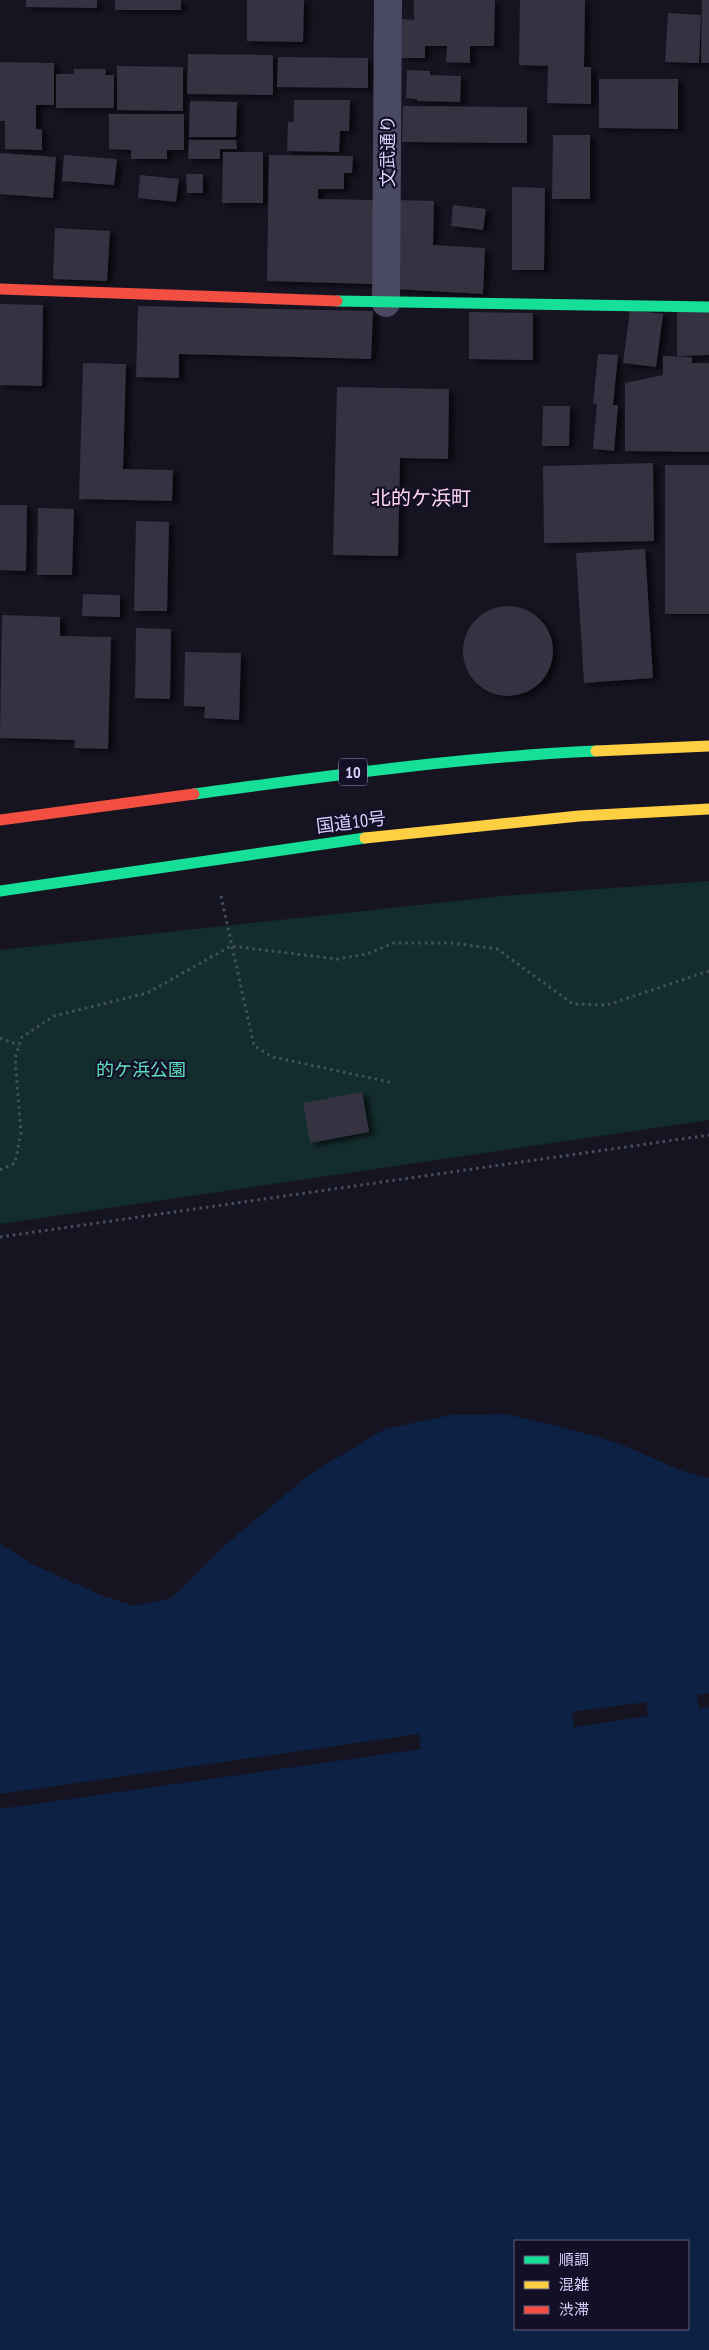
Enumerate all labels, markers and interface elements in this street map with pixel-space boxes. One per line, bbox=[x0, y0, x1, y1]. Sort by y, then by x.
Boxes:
street label: 文武通り bbox=[376, 115, 399, 187]
district label: 北的ケ浜町 bbox=[371, 485, 471, 511]
road number: 10 bbox=[339, 759, 367, 786]
street label: 国道10号 bbox=[315, 806, 387, 838]
park label: 的ケ浜公園 bbox=[96, 1058, 186, 1081]
legend bbox=[514, 2240, 689, 2330]
text: 順調 bbox=[559, 2250, 589, 2269]
text: 混雑 bbox=[559, 2275, 589, 2294]
text: 渋滞 bbox=[559, 2300, 589, 2319]

